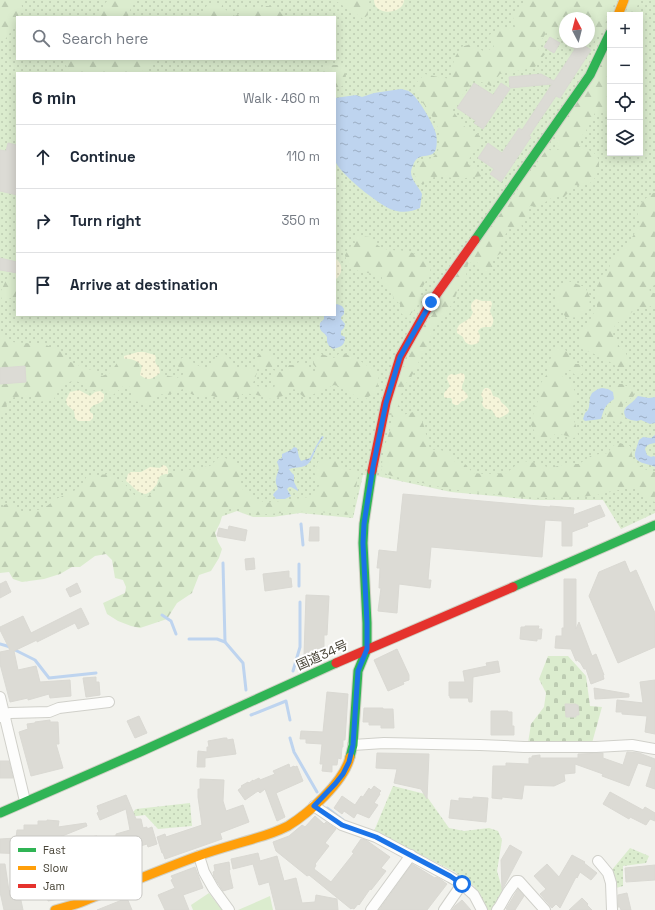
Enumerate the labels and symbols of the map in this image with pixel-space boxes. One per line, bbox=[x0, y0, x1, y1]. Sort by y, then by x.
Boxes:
north arrow bbox=[559, 12, 595, 48]
route end bbox=[422, 293, 440, 311]
street label: 国道34号 bbox=[293, 636, 351, 674]
legend bbox=[10, 836, 142, 900]
text: Fast bbox=[43, 843, 66, 857]
text: Slow bbox=[43, 861, 68, 875]
route start bbox=[453, 875, 471, 893]
text: Jam bbox=[43, 879, 65, 893]

